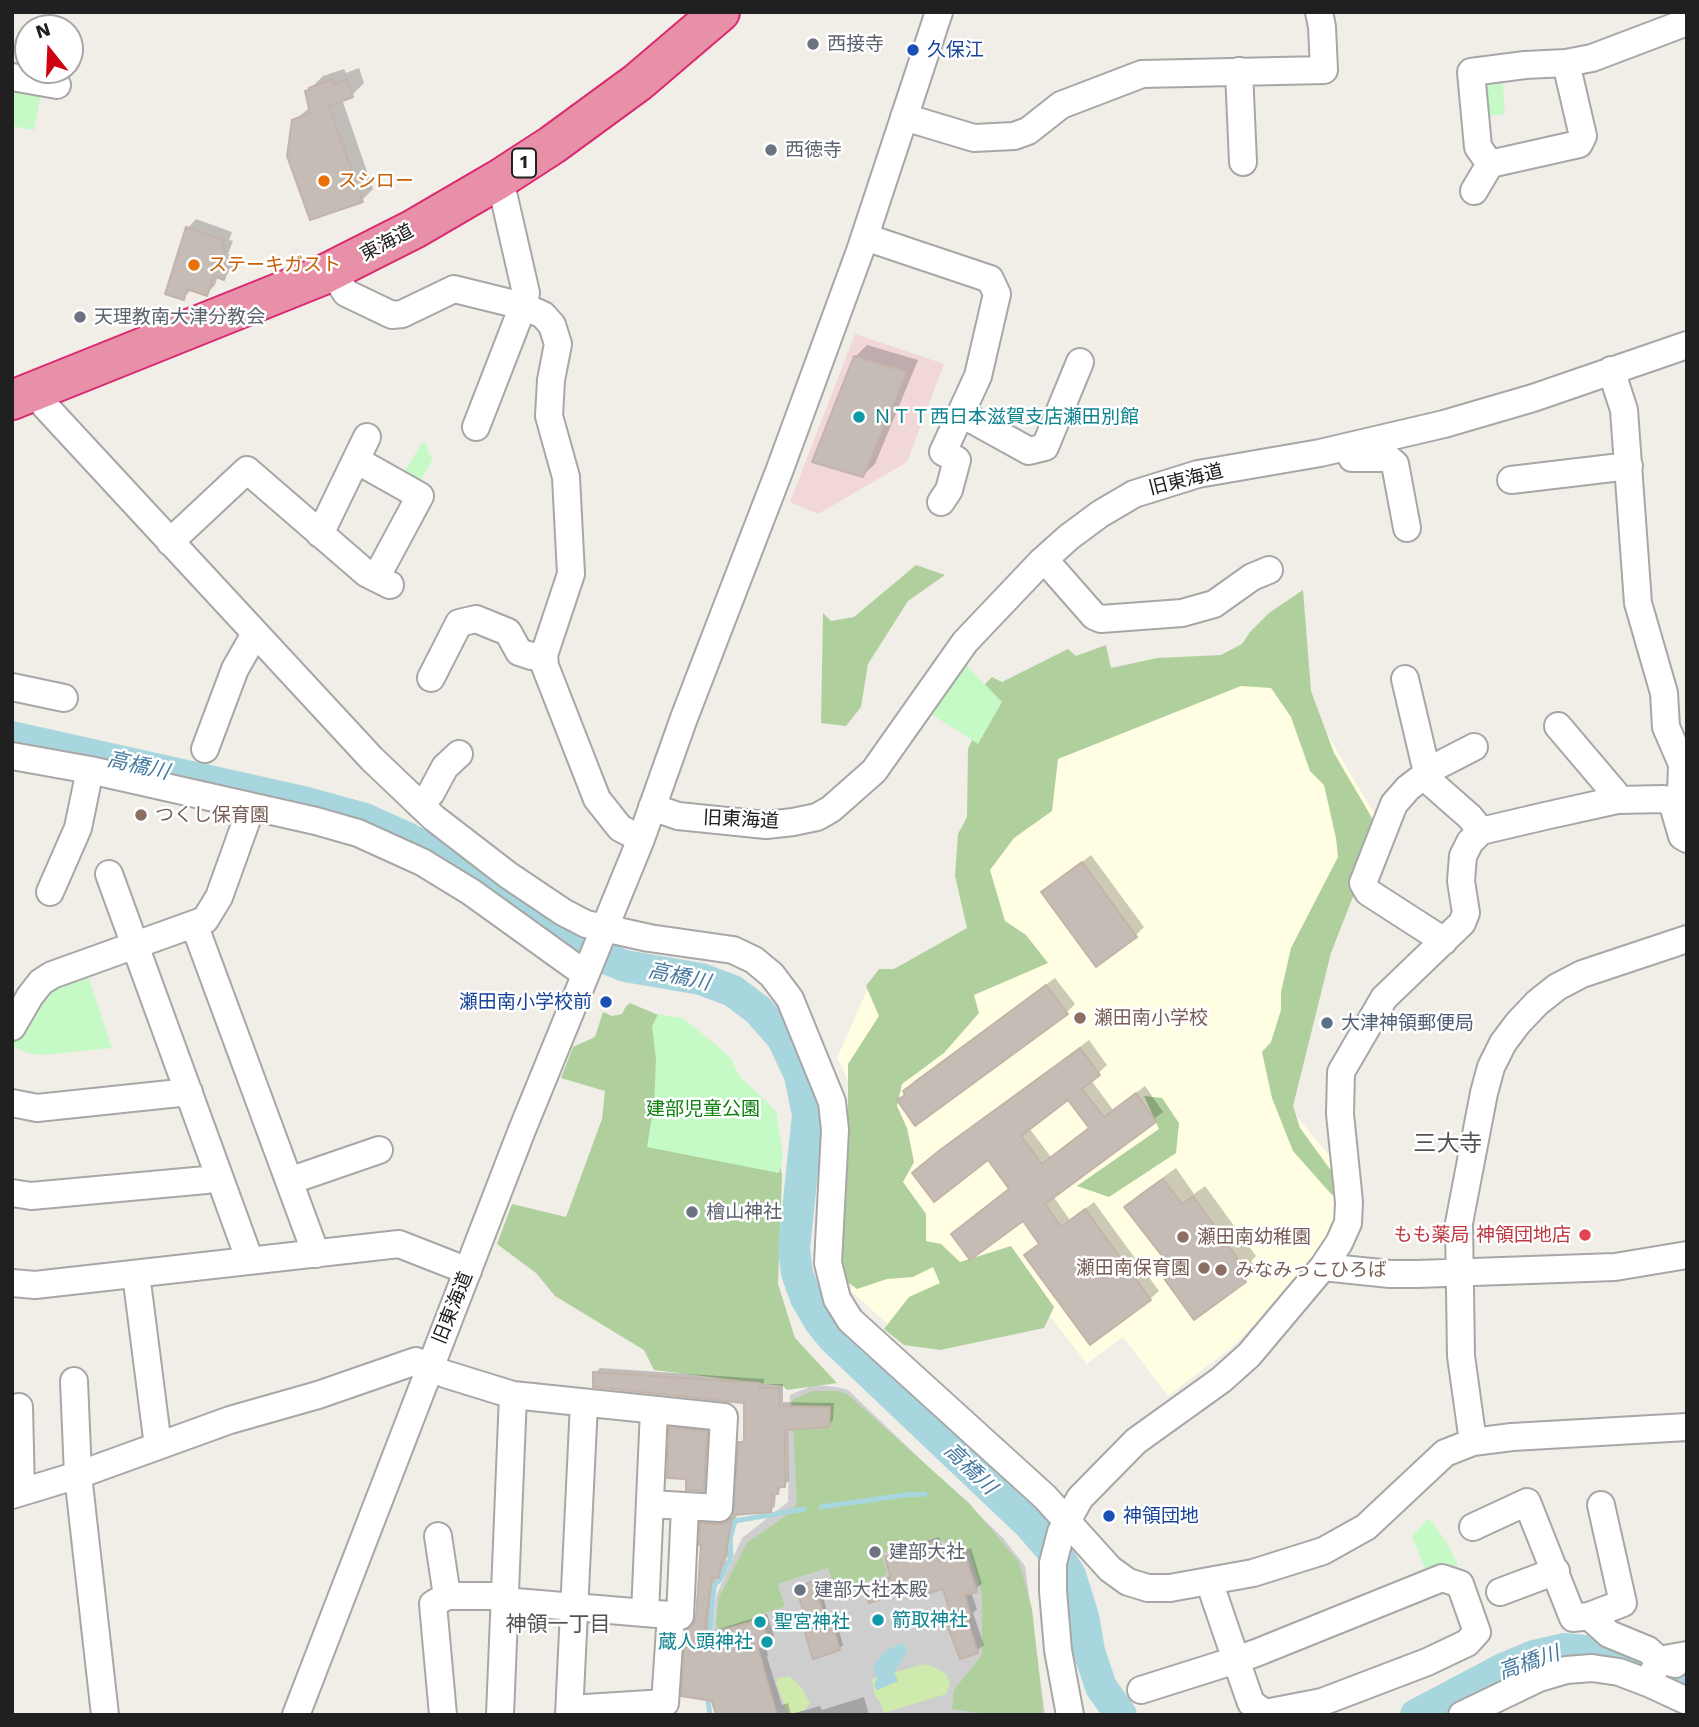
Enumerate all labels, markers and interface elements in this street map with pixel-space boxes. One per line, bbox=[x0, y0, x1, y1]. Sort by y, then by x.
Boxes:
north arrow bbox=[14, 14, 84, 84]
text: N bbox=[33, 17, 53, 44]
place label: 西接寺 bbox=[827, 33, 884, 55]
marker: 西接寺 bbox=[805, 36, 821, 52]
place label: 久保江 bbox=[927, 39, 984, 61]
marker: 久保江 bbox=[905, 42, 921, 58]
place label: 西徳寺 bbox=[785, 139, 842, 161]
marker: 西徳寺 bbox=[763, 142, 779, 158]
road number: 1 bbox=[512, 148, 536, 178]
place label: スシロー bbox=[338, 170, 414, 192]
marker: スシロー bbox=[316, 173, 332, 189]
street label: 東海道 bbox=[356, 220, 418, 266]
place label: ステーキガスト bbox=[208, 254, 341, 276]
marker: ステーキガスト bbox=[186, 257, 202, 273]
place label: 天理教南大津分教会 bbox=[94, 306, 265, 328]
marker: 天理教南大津分教会 bbox=[72, 309, 88, 325]
place label: ＮＴＴ西日本滋賀支店瀬田別館 bbox=[873, 406, 1139, 428]
marker: ＮＴＴ西日本滋賀支店瀬田別館 bbox=[851, 409, 867, 425]
street label: 旧東海道 bbox=[1146, 460, 1226, 500]
water label: 高橋川 bbox=[104, 747, 172, 785]
place label: つくし保育園 bbox=[155, 804, 269, 826]
marker: つくし保育園 bbox=[133, 807, 149, 823]
street label: 旧東海道 bbox=[702, 807, 780, 833]
water label: 高橋川 bbox=[646, 958, 712, 996]
place label: 瀬田南小学校前 bbox=[459, 991, 592, 1013]
marker: 瀬田南小学校前 bbox=[598, 994, 614, 1010]
place label: 瀬田南小学校 bbox=[1094, 1007, 1208, 1029]
marker: 瀬田南小学校 bbox=[1072, 1010, 1088, 1026]
place label: 大津神領郵便局 bbox=[1341, 1012, 1474, 1034]
marker: 大津神領郵便局 bbox=[1319, 1015, 1335, 1031]
park label: 建部児童公園 bbox=[646, 1098, 760, 1120]
district label: 三大寺 bbox=[1414, 1130, 1482, 1158]
place label: 檜山神社 bbox=[706, 1201, 782, 1223]
marker: 檜山神社 bbox=[684, 1204, 700, 1220]
place label: もも薬局 神領団地店 bbox=[1394, 1224, 1571, 1246]
place label: 瀬田南幼稚園 bbox=[1197, 1226, 1311, 1248]
marker: もも薬局 神領団地店 bbox=[1577, 1227, 1593, 1243]
marker: 瀬田南幼稚園 bbox=[1175, 1229, 1191, 1245]
place label: 瀬田南保育園 bbox=[1076, 1257, 1190, 1279]
place label: みなみっこひろば bbox=[1235, 1259, 1387, 1281]
marker: 瀬田南保育園 bbox=[1196, 1260, 1212, 1276]
marker: みなみっこひろば bbox=[1213, 1262, 1229, 1278]
street label: 旧東海道 bbox=[428, 1268, 478, 1348]
water label: 高橋川 bbox=[939, 1438, 1001, 1500]
place label: 神領団地 bbox=[1123, 1505, 1199, 1527]
marker: 神領団地 bbox=[1101, 1508, 1117, 1524]
place label: 建部大社 bbox=[889, 1541, 965, 1563]
marker: 建部大社 bbox=[867, 1544, 883, 1560]
place label: 建部大社本殿 bbox=[814, 1579, 928, 1601]
marker: 建部大社本殿 bbox=[792, 1582, 808, 1598]
place label: 箭取神社 bbox=[892, 1609, 968, 1631]
place label: 聖宮神社 bbox=[774, 1611, 850, 1633]
district label: 神領一丁目 bbox=[506, 1612, 610, 1638]
marker: 箭取神社 bbox=[870, 1612, 886, 1628]
marker: 聖宮神社 bbox=[752, 1614, 768, 1630]
place label: 蔵人頭神社 bbox=[658, 1631, 753, 1653]
marker: 蔵人頭神社 bbox=[759, 1634, 775, 1650]
water label: 高橋川 bbox=[1495, 1641, 1563, 1685]

